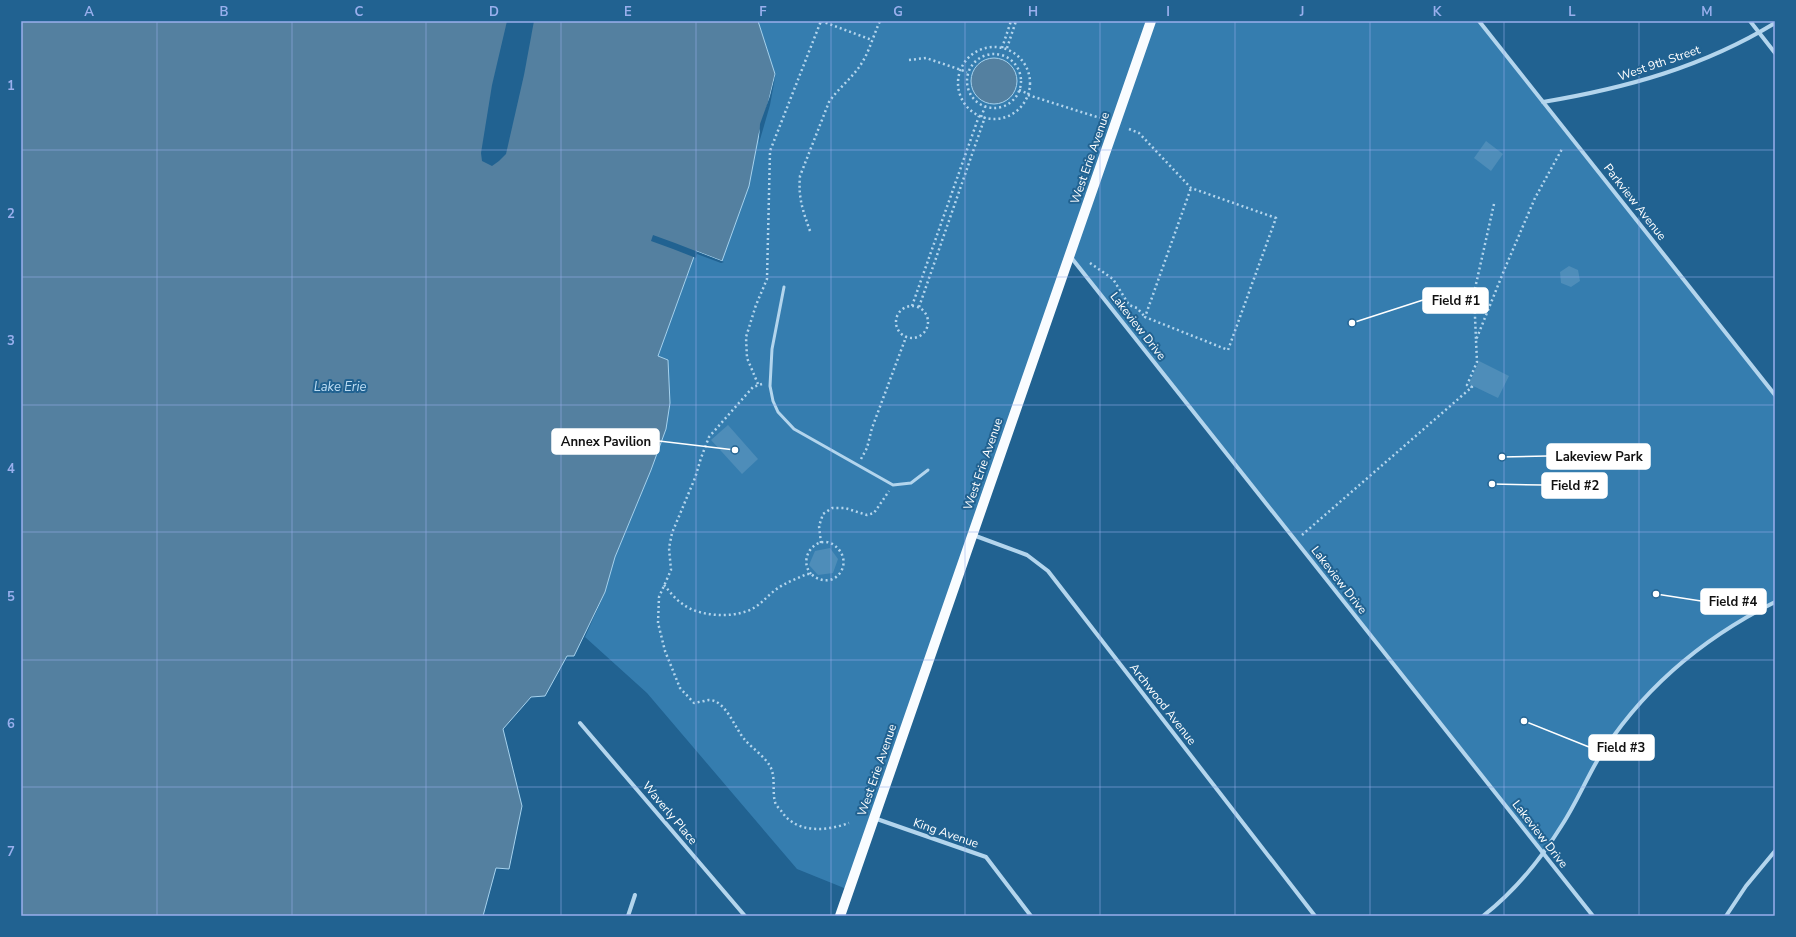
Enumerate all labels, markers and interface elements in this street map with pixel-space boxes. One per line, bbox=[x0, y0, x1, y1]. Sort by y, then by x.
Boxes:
text: A bbox=[84, 3, 94, 21]
text: B bbox=[220, 3, 229, 21]
text: C bbox=[355, 3, 364, 21]
text: D bbox=[489, 3, 499, 21]
text: E bbox=[624, 3, 632, 21]
text: F bbox=[759, 3, 767, 21]
text: G bbox=[893, 3, 903, 21]
text: H bbox=[1028, 3, 1038, 21]
text: I bbox=[1166, 3, 1170, 21]
text: J bbox=[1299, 3, 1304, 21]
text: K bbox=[1433, 3, 1442, 21]
text: L bbox=[1568, 3, 1576, 21]
text: M bbox=[1701, 3, 1713, 21]
street label: West 9th Street bbox=[1616, 41, 1703, 85]
text: 1 bbox=[7, 77, 15, 95]
street label: West Erie Avenue bbox=[1067, 110, 1113, 206]
street label: Parkview Avenue bbox=[1600, 160, 1670, 244]
text: 2 bbox=[7, 205, 15, 223]
callout: Field #1 bbox=[1423, 288, 1488, 313]
street label: Lakeview Drive bbox=[1106, 289, 1170, 363]
text: Field #1 bbox=[1432, 292, 1481, 310]
text: 3 bbox=[7, 332, 15, 350]
water label: Lake Erie bbox=[314, 378, 366, 396]
street label: West Erie Avenue bbox=[960, 416, 1006, 512]
callout: Annex Pavilion bbox=[552, 429, 659, 454]
text: Annex Pavilion bbox=[561, 433, 651, 451]
callout: Lakeview Park bbox=[1547, 444, 1650, 469]
text: Lakeview Park bbox=[1555, 448, 1644, 466]
text: 4 bbox=[7, 460, 15, 478]
callout: Field #2 bbox=[1542, 473, 1607, 498]
text: Field #2 bbox=[1551, 477, 1600, 495]
street label: Lakeview Drive bbox=[1307, 543, 1371, 617]
text: 5 bbox=[7, 588, 15, 606]
callout: Field #4 bbox=[1701, 589, 1766, 614]
text: Field #4 bbox=[1709, 593, 1758, 611]
street label: Archwood Avenue bbox=[1126, 660, 1200, 748]
text: 6 bbox=[7, 715, 15, 733]
street label: West Erie Avenue bbox=[854, 722, 900, 818]
callout: Field #3 bbox=[1589, 735, 1654, 760]
text: Field #3 bbox=[1597, 739, 1646, 757]
street label: Waverly Place bbox=[639, 778, 701, 848]
street label: Lakeview Drive bbox=[1508, 797, 1572, 871]
street label: King Avenue bbox=[911, 814, 981, 852]
text: 7 bbox=[7, 843, 15, 861]

